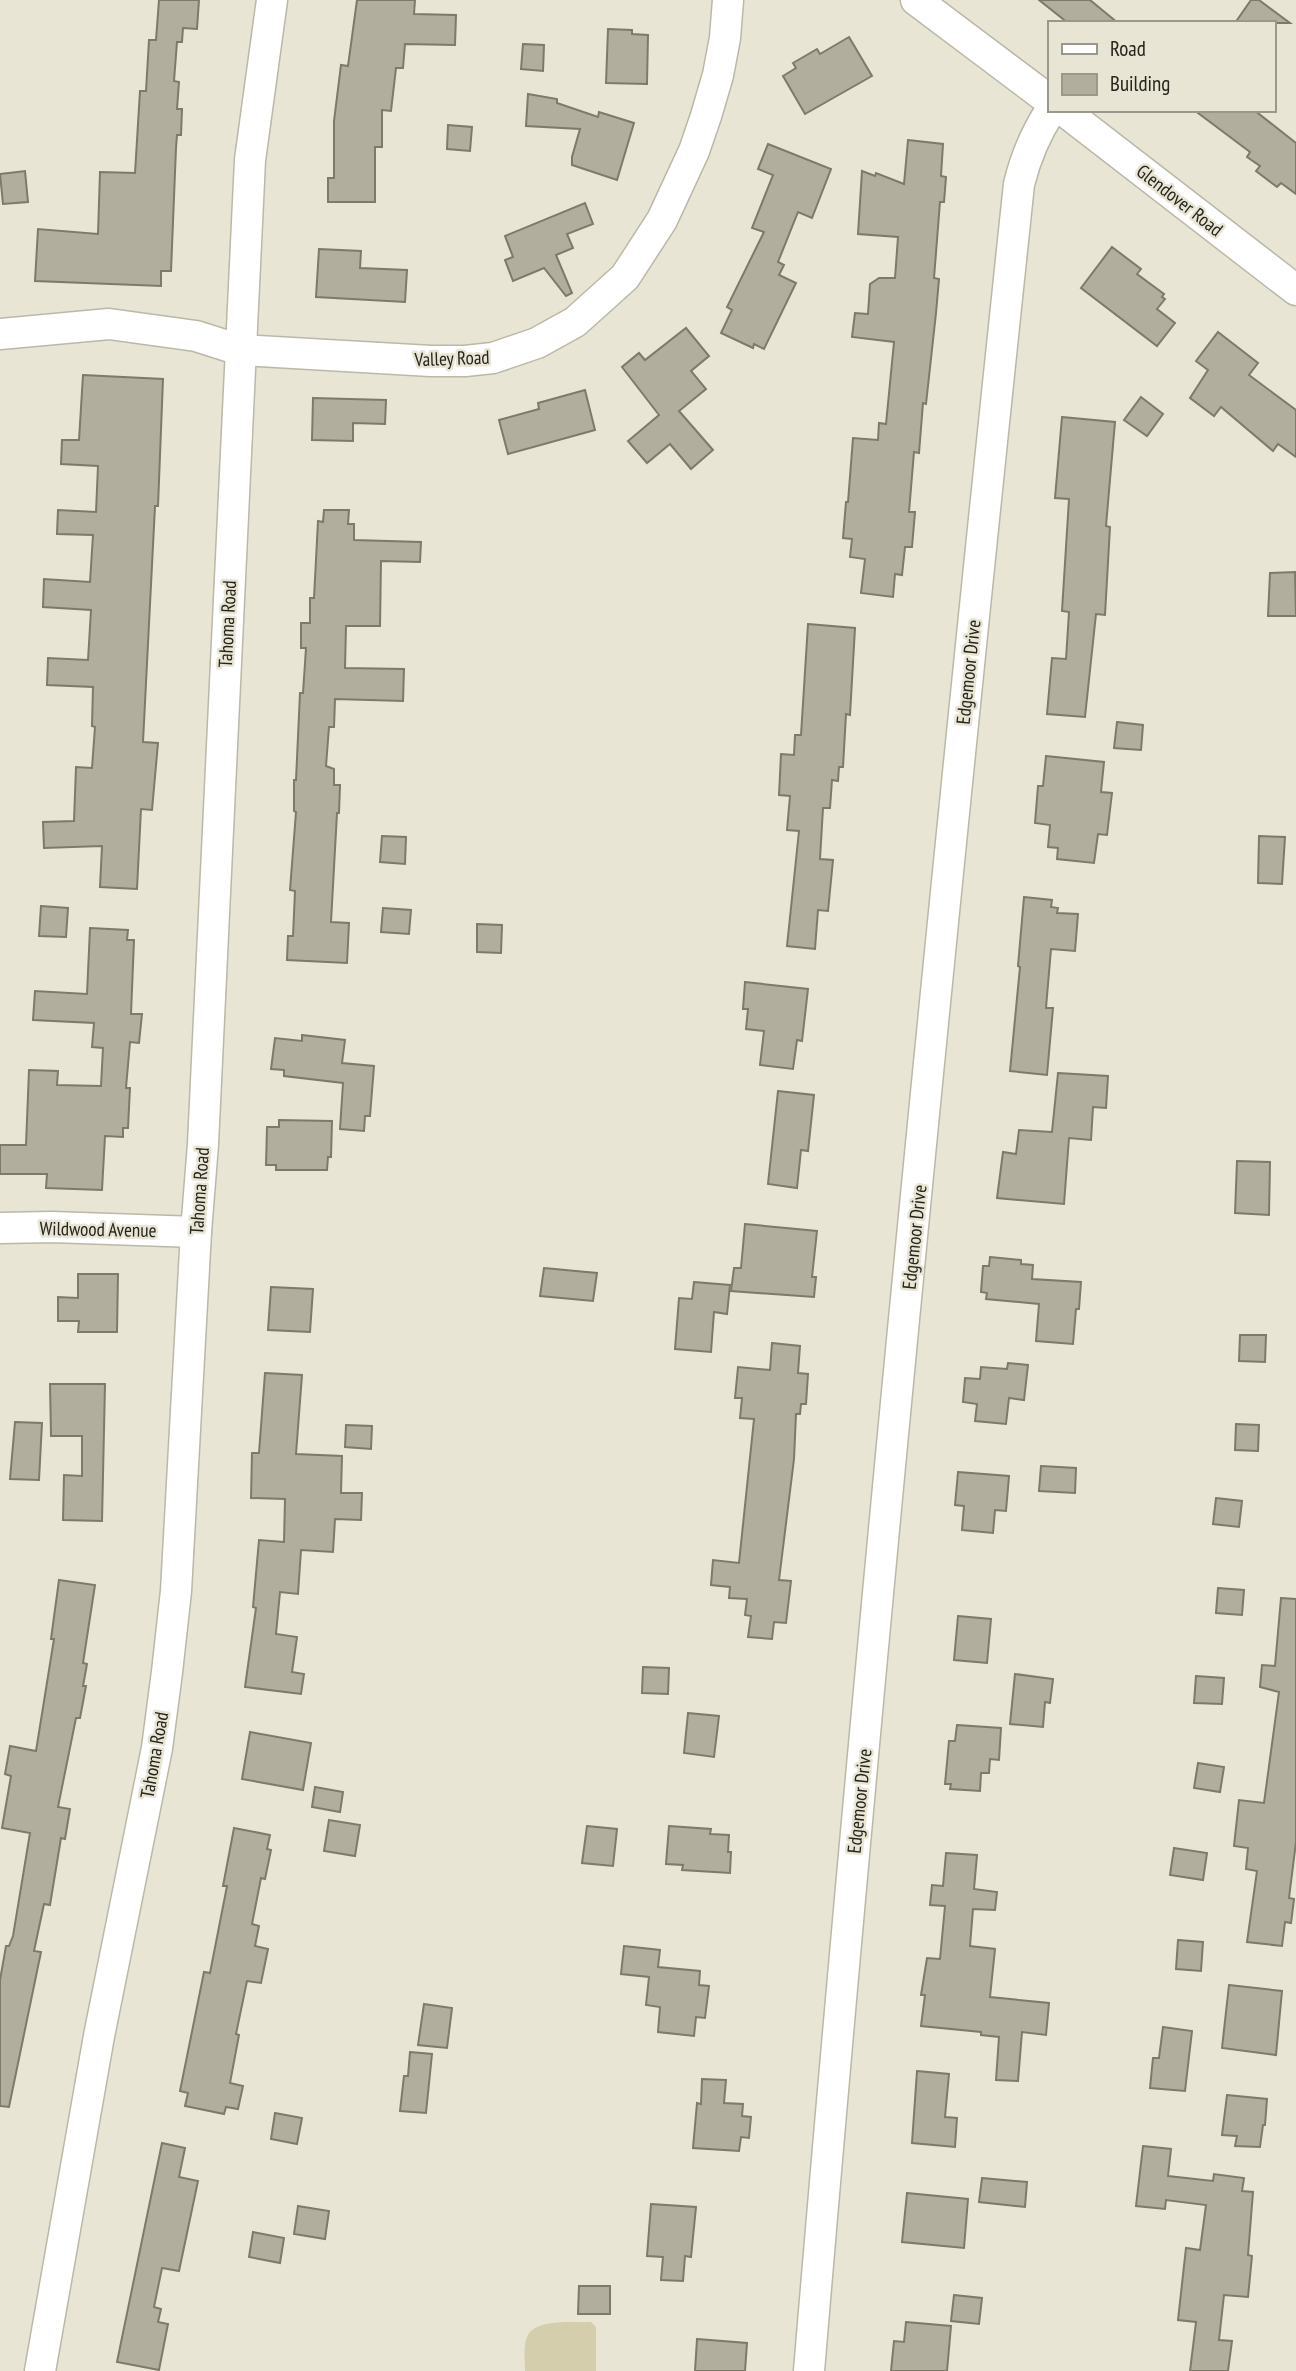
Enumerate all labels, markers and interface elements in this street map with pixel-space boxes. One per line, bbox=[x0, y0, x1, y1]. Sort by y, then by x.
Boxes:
legend bbox=[1048, 21, 1275, 112]
text: Road bbox=[1110, 35, 1146, 62]
text: Building bbox=[1110, 70, 1170, 97]
street label: Glendover Road bbox=[1132, 159, 1228, 241]
street label: Valley Road bbox=[413, 345, 490, 371]
street label: Tahoma Road bbox=[213, 580, 241, 668]
street label: Edgemoor Drive bbox=[951, 618, 985, 725]
street label: Tahoma Road bbox=[184, 1147, 214, 1235]
street label: Edgemoor Drive bbox=[897, 1183, 931, 1290]
street label: Wildwood Avenue bbox=[39, 1216, 157, 1242]
street label: Tahoma Road bbox=[135, 1710, 173, 1800]
street label: Edgemoor Drive bbox=[842, 1747, 876, 1854]

